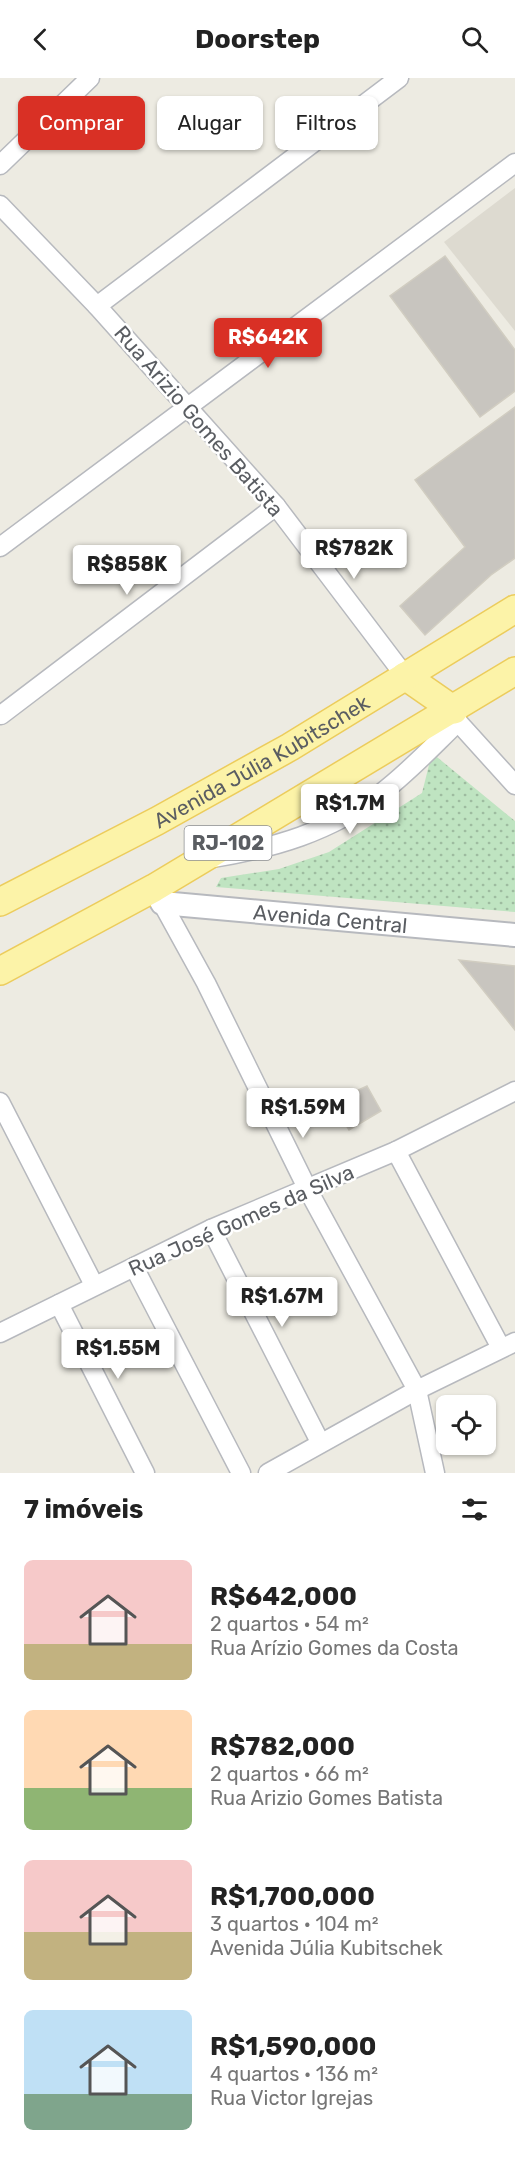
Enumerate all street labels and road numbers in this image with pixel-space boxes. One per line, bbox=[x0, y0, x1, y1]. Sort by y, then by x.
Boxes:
street label: Rua Arizio Gomes Batista bbox=[109, 320, 289, 522]
street label: Avenida Júlia Kubitschek bbox=[149, 689, 374, 833]
road number: RJ-102 bbox=[184, 826, 272, 860]
street label: Avenida Central bbox=[252, 899, 408, 938]
street label: Rua José Gomes da Silva bbox=[124, 1159, 358, 1281]

